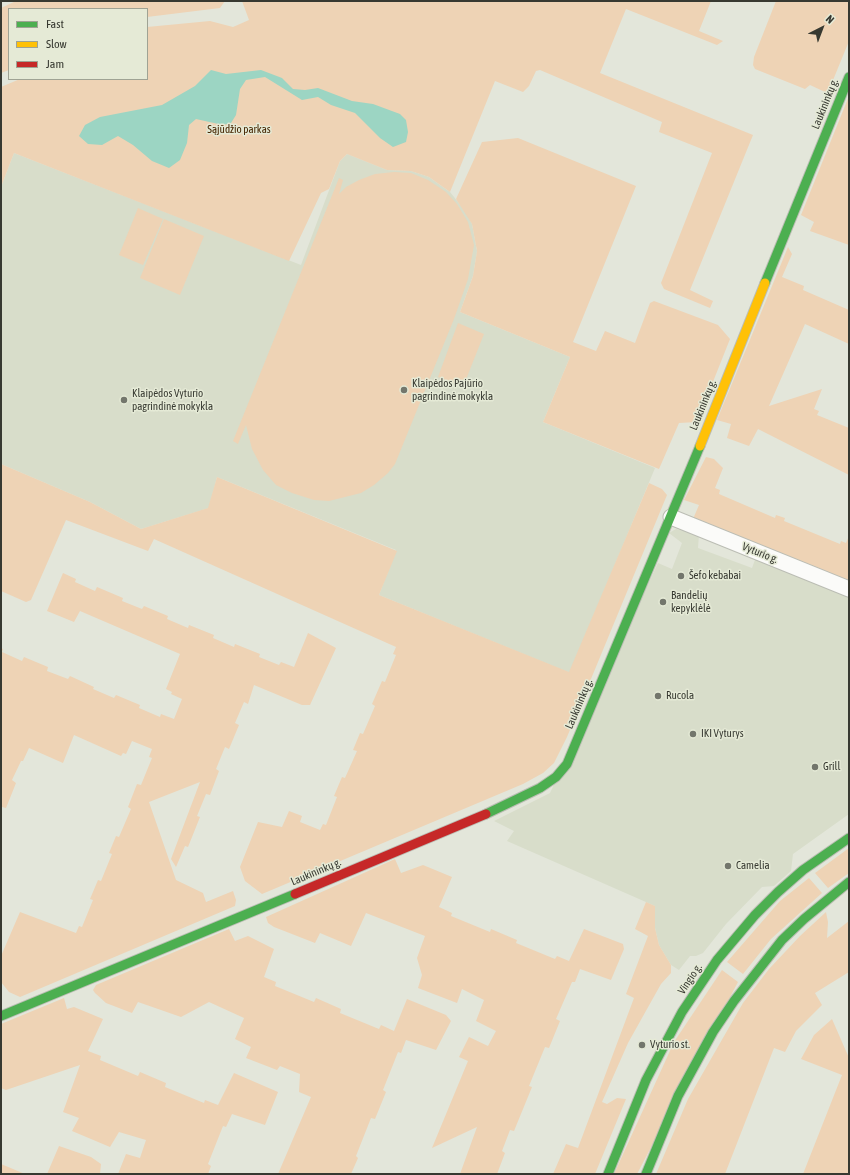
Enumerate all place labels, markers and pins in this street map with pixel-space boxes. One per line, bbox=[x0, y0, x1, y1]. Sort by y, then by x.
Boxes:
place label: Klaipėdos Pajūrio pagrindinė mokykla bbox=[412, 377, 493, 403]
marker: Klaipėdos Pajūrio pagrindinė mokykla bbox=[399, 385, 409, 395]
place label: Klaipėdos Vyturio pagrindinė mokykla bbox=[132, 387, 213, 413]
marker: Klaipėdos Vyturio pagrindinė mokykla bbox=[119, 395, 129, 405]
place label: Šefo kebabai bbox=[689, 569, 741, 583]
marker: Šefo kebabai bbox=[676, 571, 686, 581]
place label: Bandelių kepyklėlė bbox=[671, 589, 711, 615]
marker: Bandelių kepyklėlė bbox=[658, 597, 668, 607]
place label: Rucola bbox=[666, 689, 694, 703]
marker: Rucola bbox=[653, 691, 663, 701]
place label: IKI Vyturys bbox=[701, 727, 744, 741]
marker: IKI Vyturys bbox=[688, 729, 698, 739]
place label: Grill bbox=[823, 760, 840, 774]
marker: Grill bbox=[810, 762, 820, 772]
place label: Camelia bbox=[736, 859, 770, 873]
marker: Camelia bbox=[723, 861, 733, 871]
place label: Vyturio st. bbox=[650, 1038, 690, 1052]
marker: Vyturio st. bbox=[637, 1040, 647, 1050]

